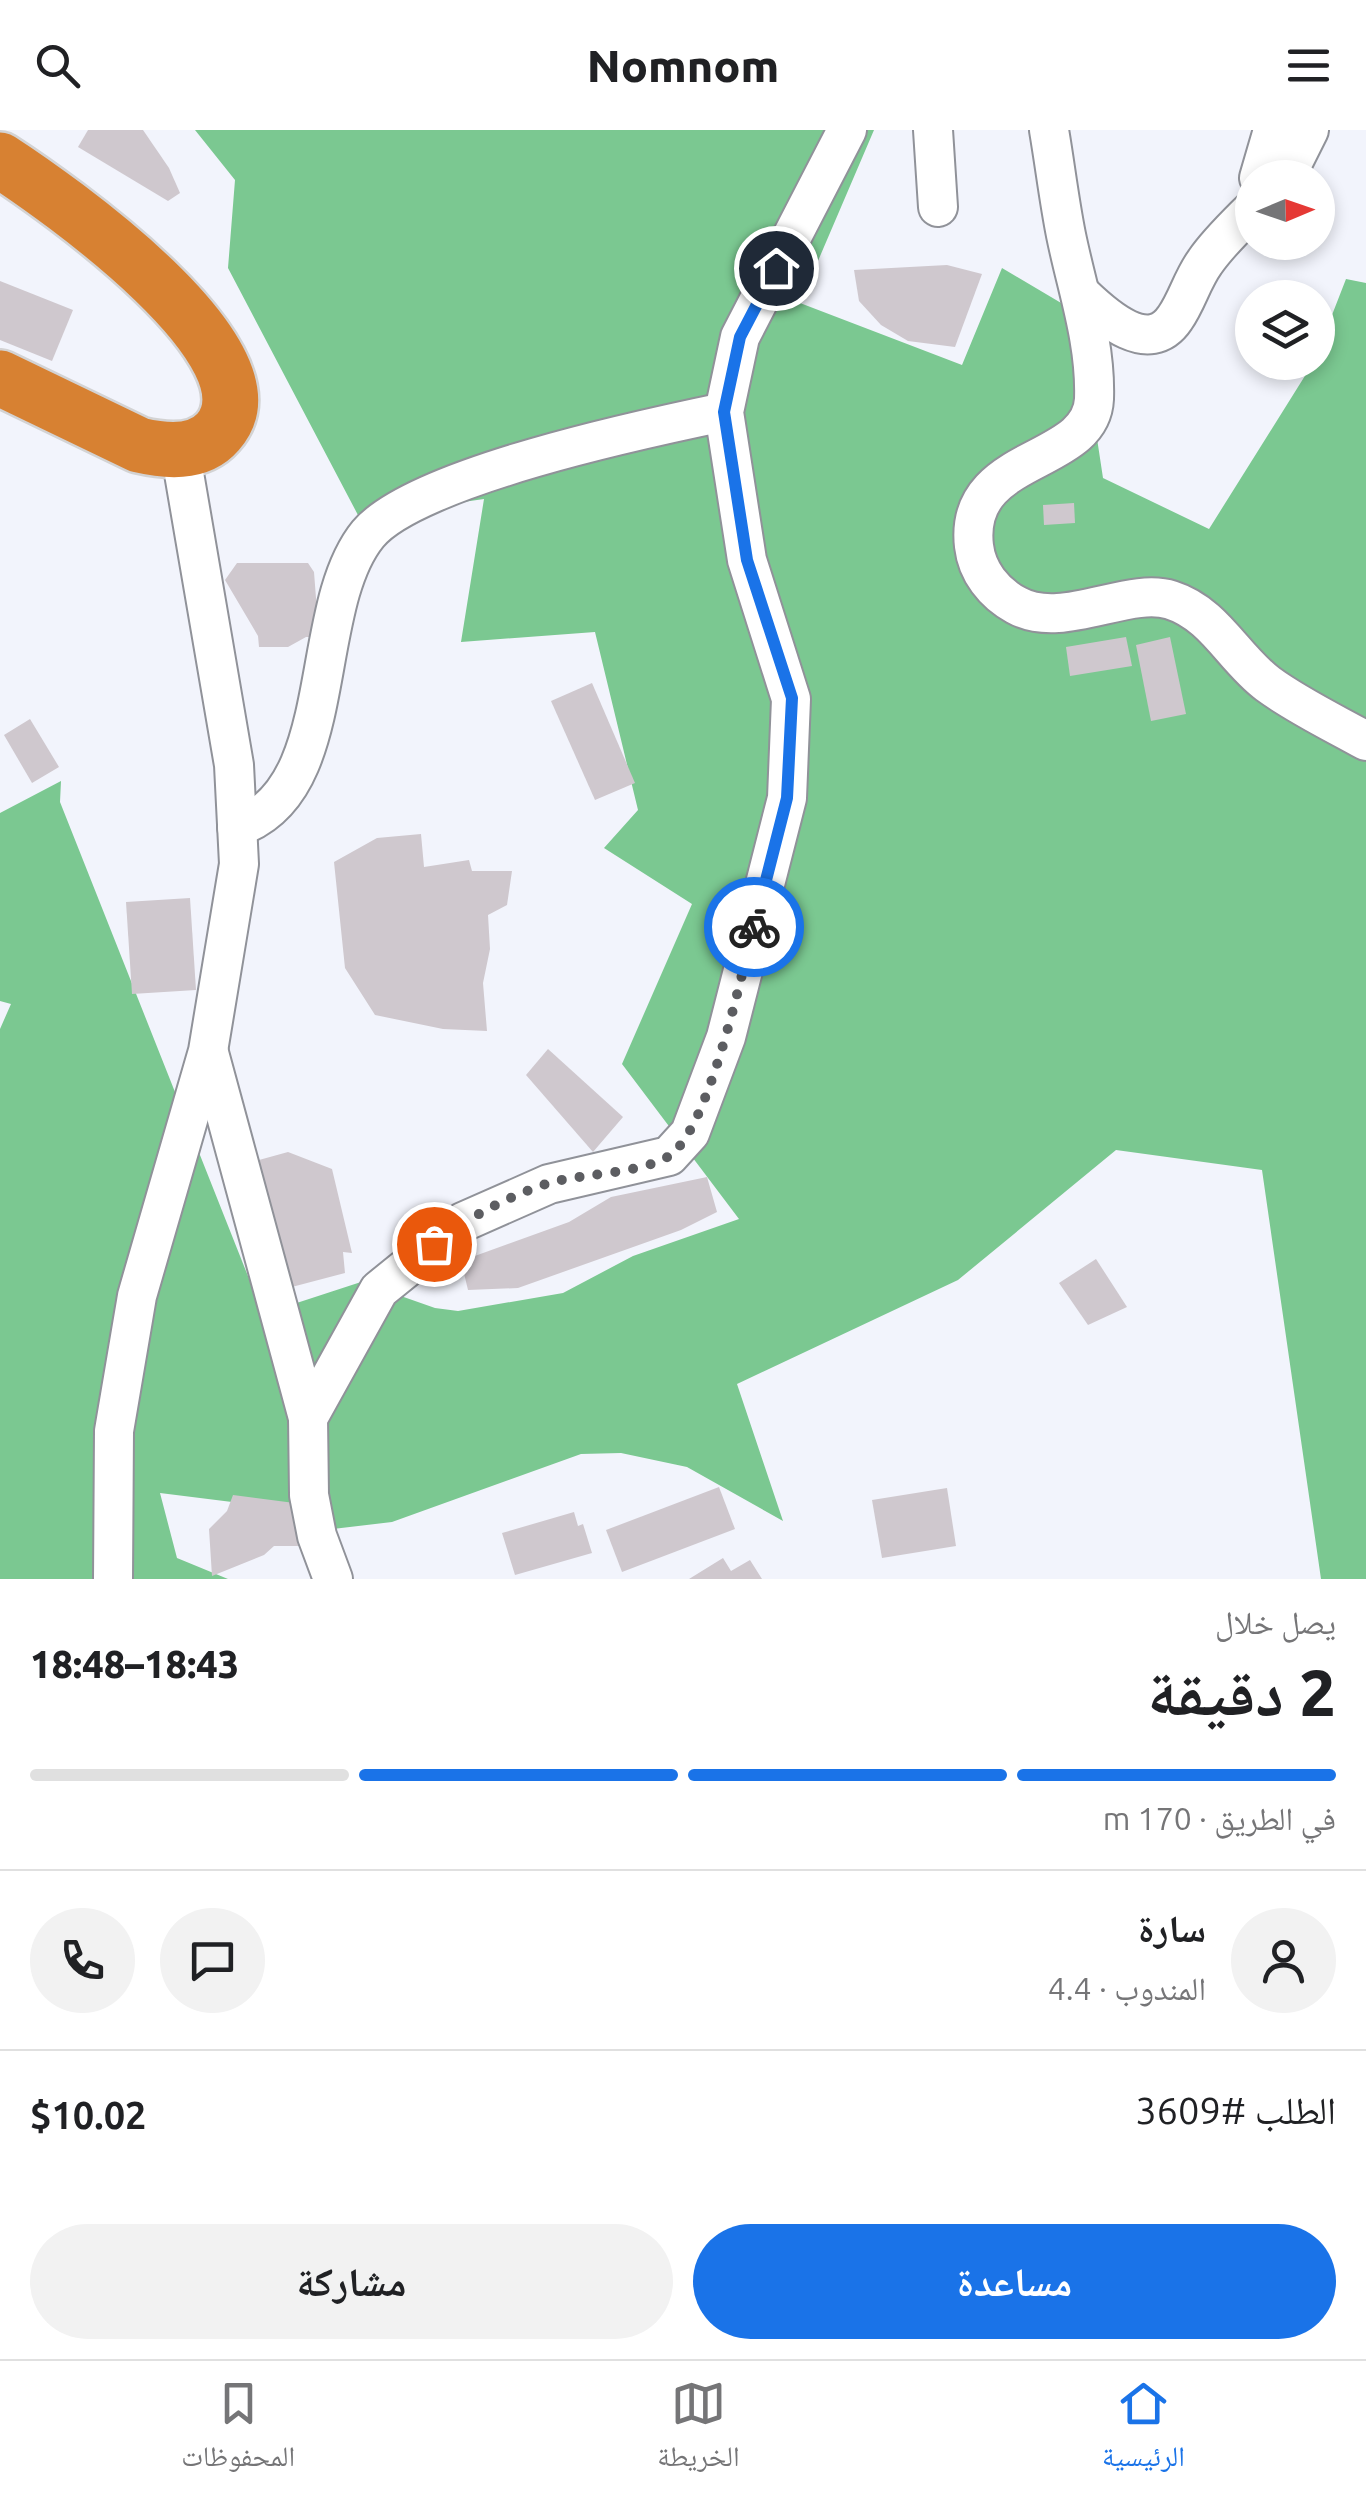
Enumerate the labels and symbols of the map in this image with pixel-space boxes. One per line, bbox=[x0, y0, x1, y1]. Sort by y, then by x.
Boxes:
north arrow bbox=[1235, 160, 1335, 260]
pin bbox=[734, 226, 819, 311]
courier bbox=[704, 877, 804, 977]
pin bbox=[392, 1202, 477, 1287]

